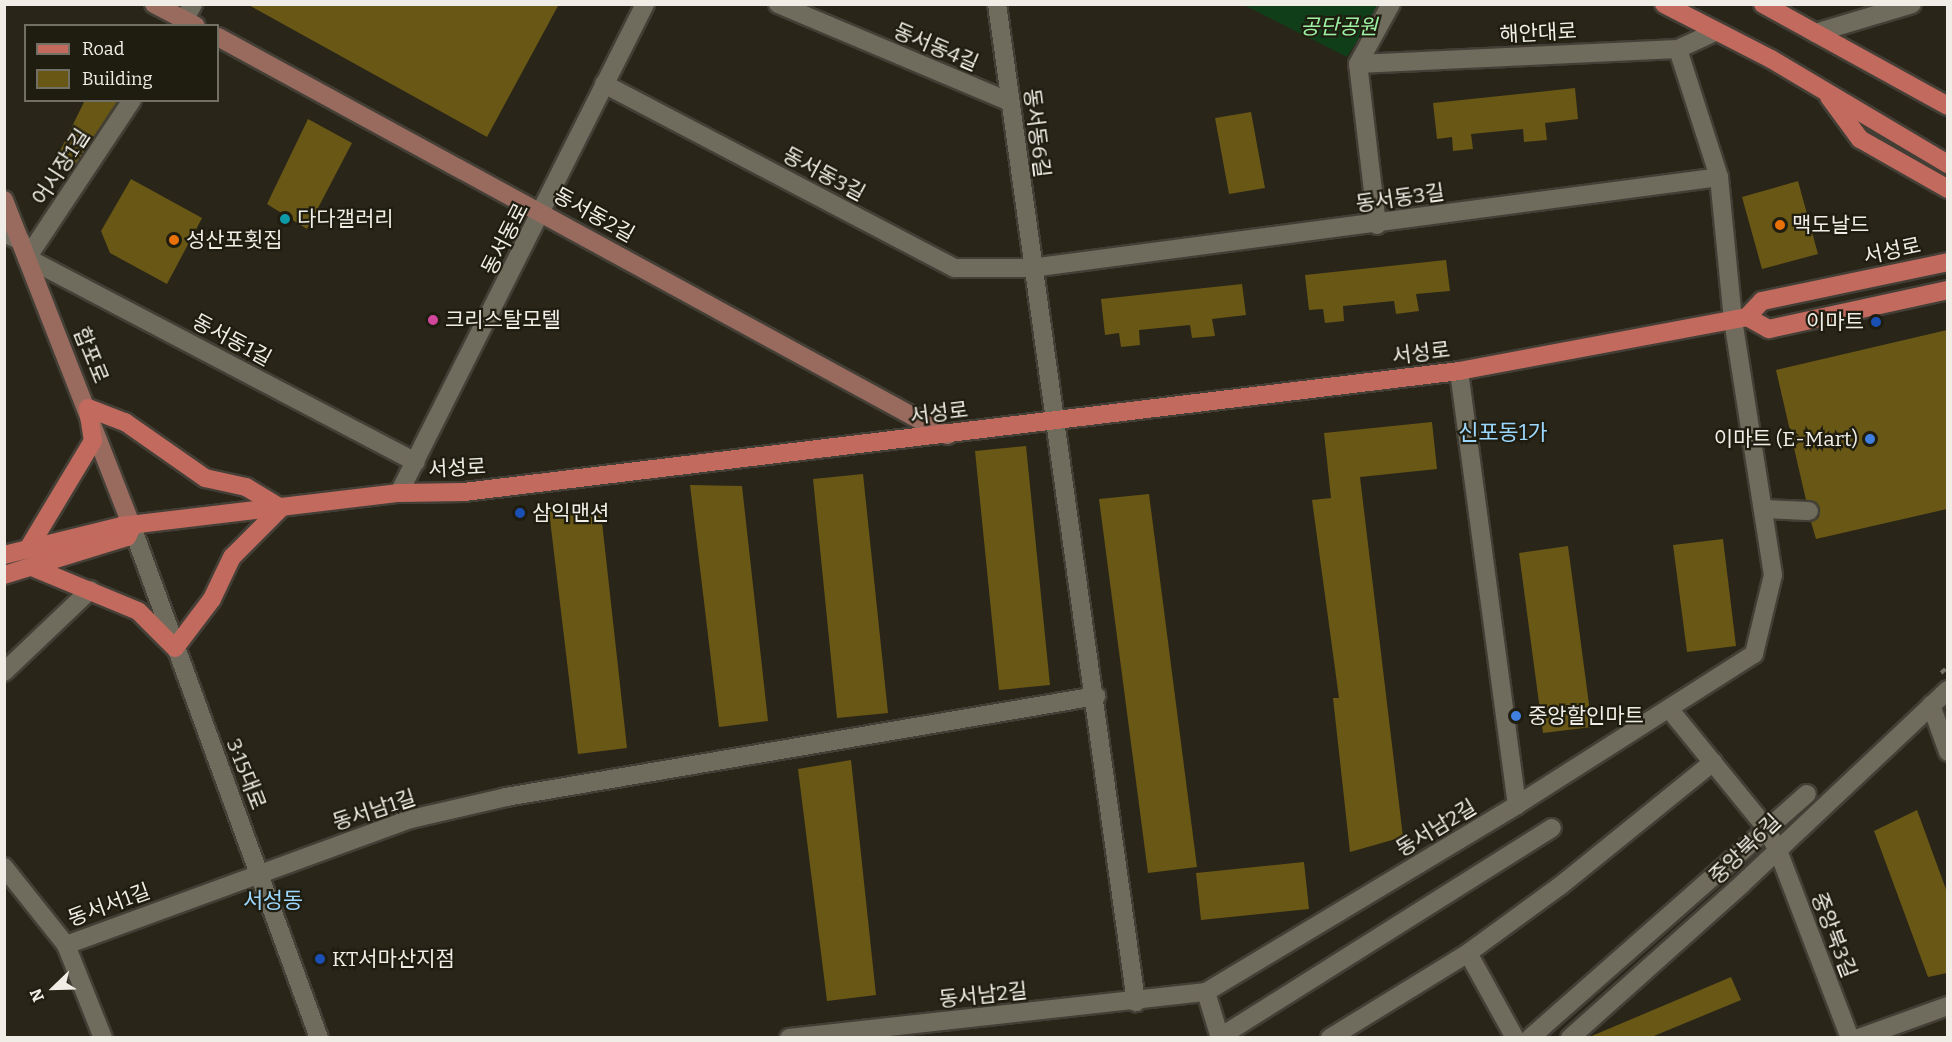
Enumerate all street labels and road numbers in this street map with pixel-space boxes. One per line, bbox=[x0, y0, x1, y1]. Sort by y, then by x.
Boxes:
street label: 동서동4길 bbox=[890, 18, 982, 76]
street label: 해안대로 bbox=[1499, 18, 1577, 48]
street label: 동서동6길 bbox=[1019, 87, 1055, 179]
street label: 어시장1길 bbox=[27, 124, 95, 210]
street label: 동서동3길 bbox=[779, 142, 869, 206]
street label: 동서동3길 bbox=[1354, 179, 1446, 217]
street label: 동서동2길 bbox=[549, 182, 639, 248]
street label: 동서동로 bbox=[476, 199, 534, 279]
street label: 서성로 bbox=[1861, 233, 1923, 269]
street label: 동서동1길 bbox=[188, 309, 276, 371]
street label: 합포로 bbox=[68, 323, 114, 387]
street label: 서성로 bbox=[1391, 337, 1451, 369]
street label: 서성로 bbox=[909, 397, 969, 429]
street label: 서성로 bbox=[427, 454, 487, 482]
street label: 3·15대로 bbox=[221, 735, 271, 813]
street label: 동서남1길 bbox=[329, 785, 419, 835]
street label: 동서남2길 bbox=[1391, 794, 1481, 862]
street label: 중앙북6길 bbox=[1704, 809, 1786, 889]
street label: 동서서1길 bbox=[64, 878, 154, 932]
street label: 중앙북3길 bbox=[1806, 889, 1862, 981]
street label: 동서남2길 bbox=[938, 978, 1028, 1012]

